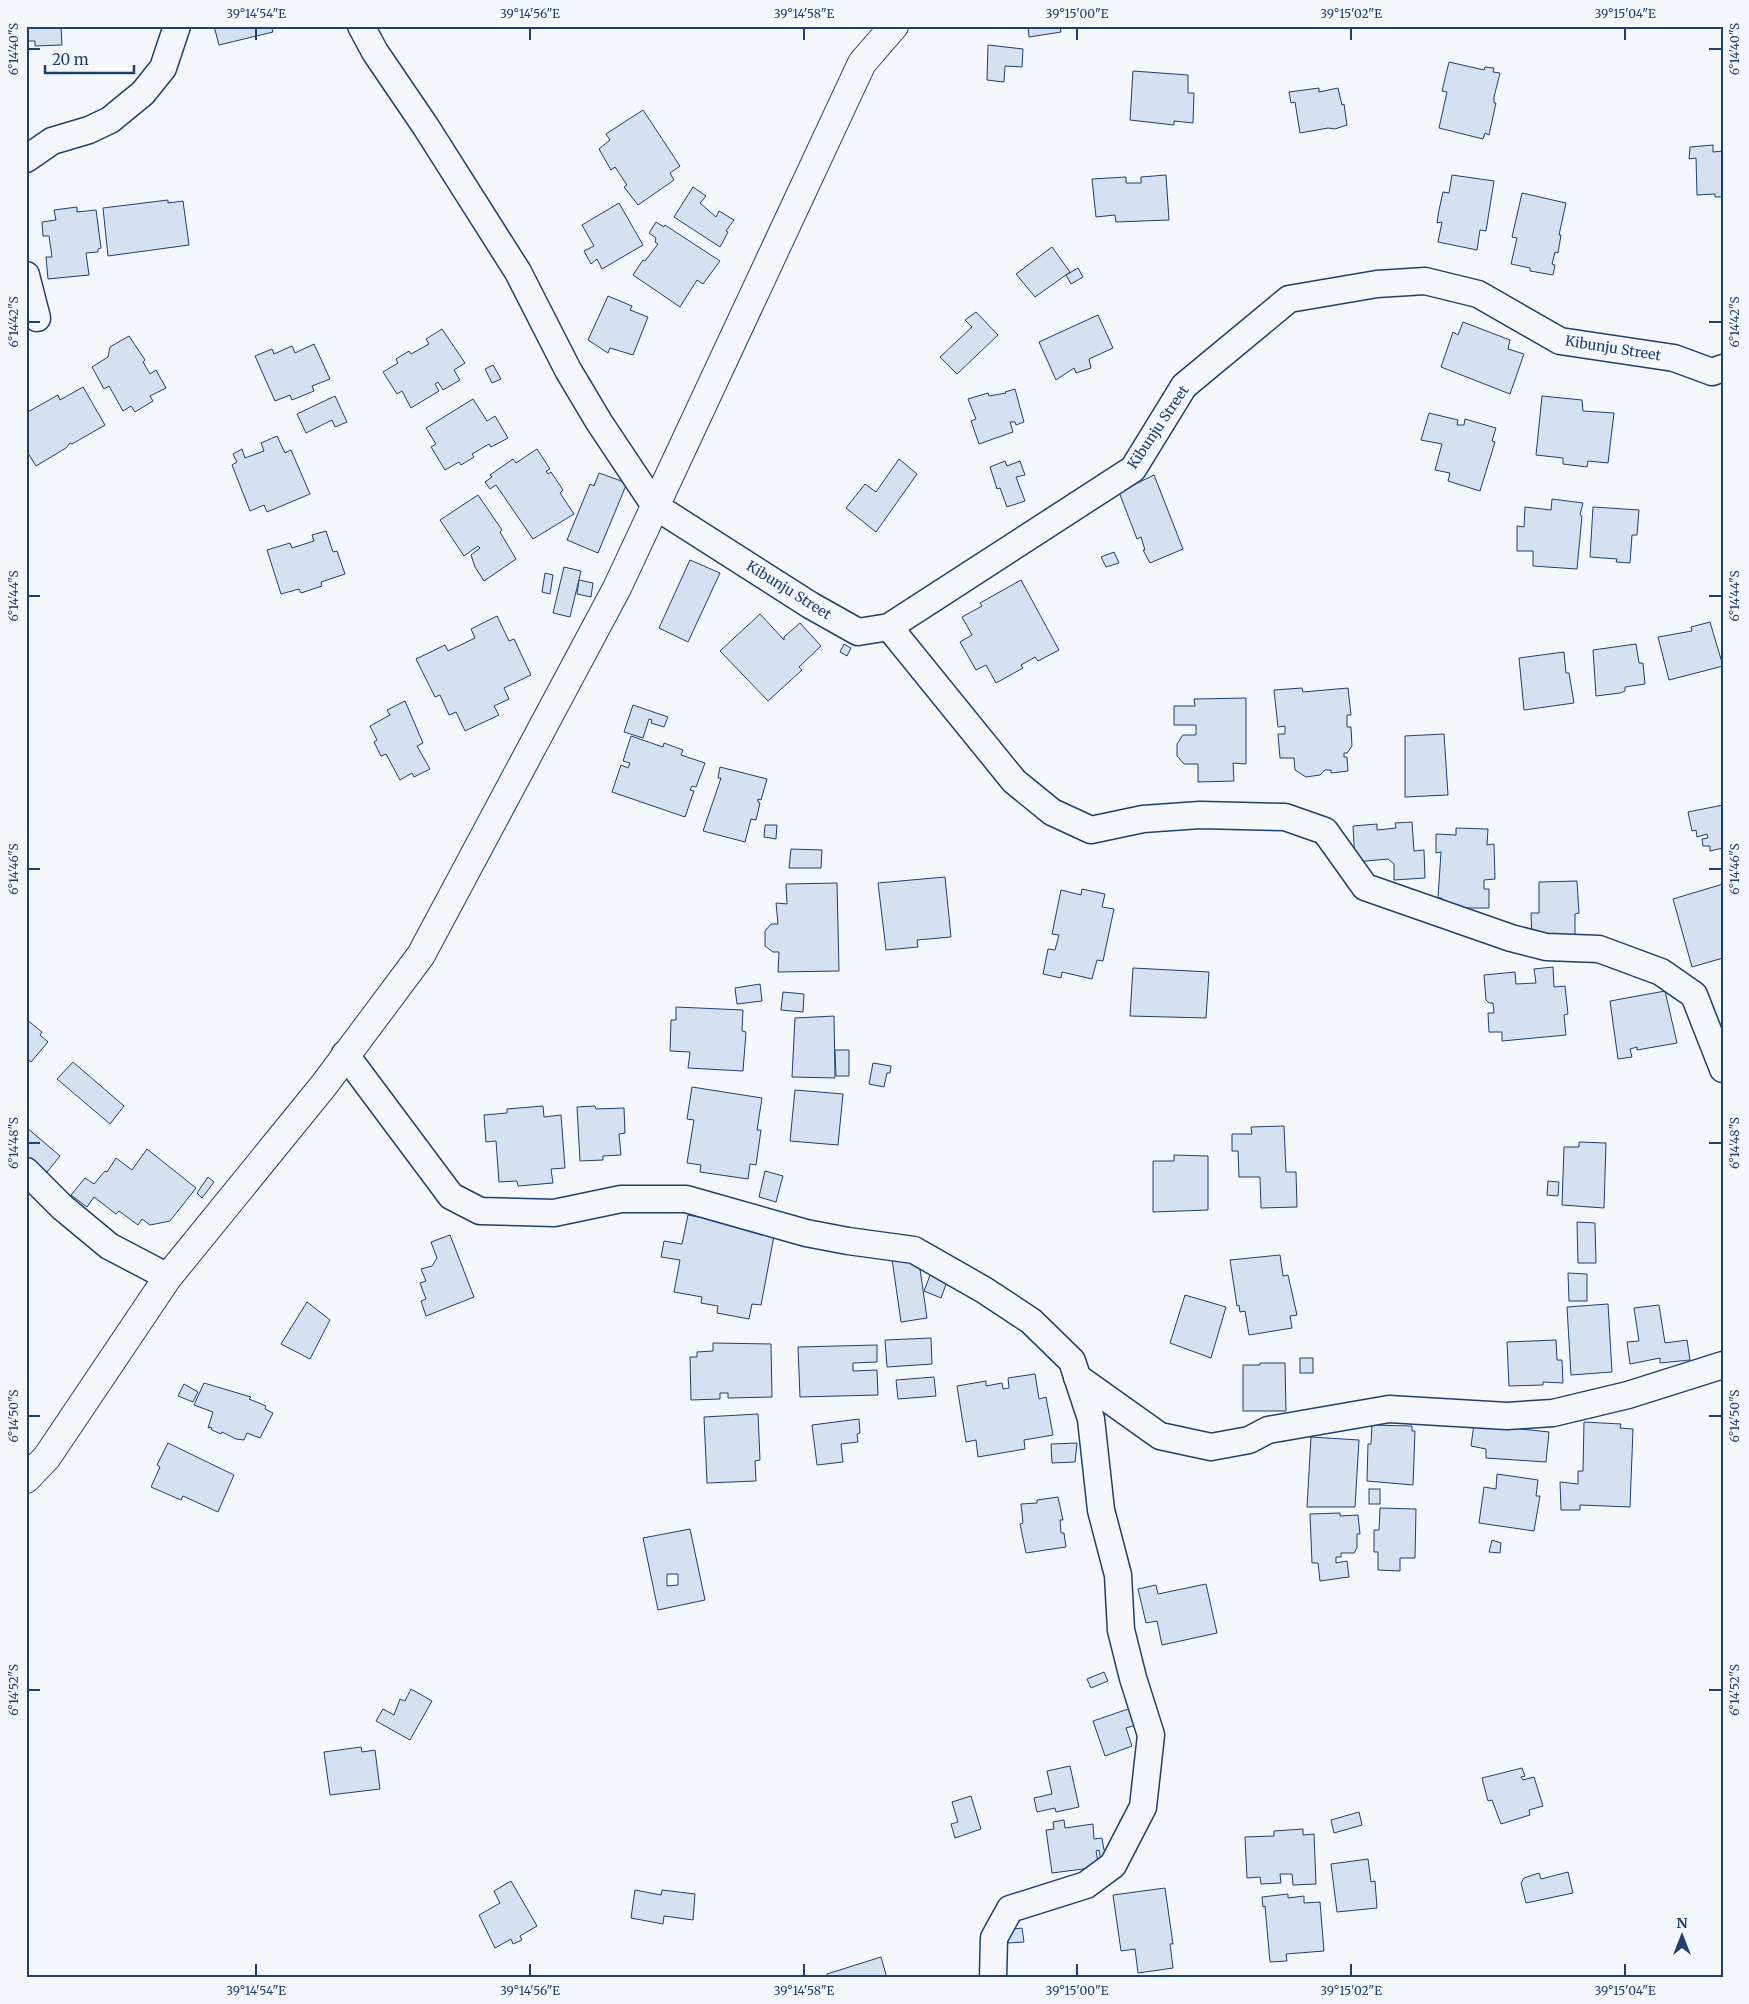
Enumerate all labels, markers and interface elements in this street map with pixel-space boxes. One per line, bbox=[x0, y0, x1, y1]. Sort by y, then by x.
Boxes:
text: 39°14'54"E bbox=[226, 6, 286, 21]
text: 39°14'56"E bbox=[500, 6, 560, 21]
text: 39°14'58"E bbox=[774, 6, 835, 21]
text: 39°15'00"E bbox=[1046, 6, 1109, 21]
text: 39°15'02"E bbox=[1320, 6, 1382, 21]
text: 39°15'04"E bbox=[1594, 6, 1656, 21]
text: 6°14'40"S bbox=[6, 23, 21, 75]
text: 6°14'40"S bbox=[1727, 23, 1742, 75]
scale bar bbox=[45, 42, 134, 74]
text: 20 m bbox=[52, 50, 89, 69]
text: 6°14'42"S bbox=[6, 296, 21, 348]
text: 6°14'42"S bbox=[1727, 296, 1742, 348]
street label: Kibunju Street bbox=[1564, 332, 1663, 365]
street label: Kibunju Street bbox=[1123, 381, 1193, 472]
street label: Kibunju Street bbox=[743, 557, 835, 624]
text: 6°14'44"S bbox=[6, 570, 21, 622]
text: 6°14'44"S bbox=[1727, 570, 1742, 622]
text: 6°14'46"S bbox=[6, 843, 21, 895]
text: 6°14'46"S bbox=[1727, 843, 1742, 895]
text: 6°14'48"S bbox=[6, 1117, 21, 1169]
text: 6°14'48"S bbox=[1727, 1117, 1742, 1169]
text: 6°14'50"S bbox=[6, 1390, 21, 1442]
text: 6°14'50"S bbox=[1727, 1390, 1742, 1442]
text: 6°14'52"S bbox=[6, 1664, 21, 1716]
text: 6°14'52"S bbox=[1727, 1664, 1742, 1716]
north arrow bbox=[1656, 1912, 1706, 1962]
text: N bbox=[1676, 1914, 1688, 1932]
text: 39°14'54"E bbox=[226, 1983, 286, 1998]
text: 39°14'56"E bbox=[500, 1983, 560, 1998]
text: 39°14'58"E bbox=[774, 1983, 835, 1998]
text: 39°15'00"E bbox=[1046, 1983, 1109, 1998]
text: 39°15'02"E bbox=[1320, 1983, 1382, 1998]
text: 39°15'04"E bbox=[1594, 1983, 1656, 1998]

